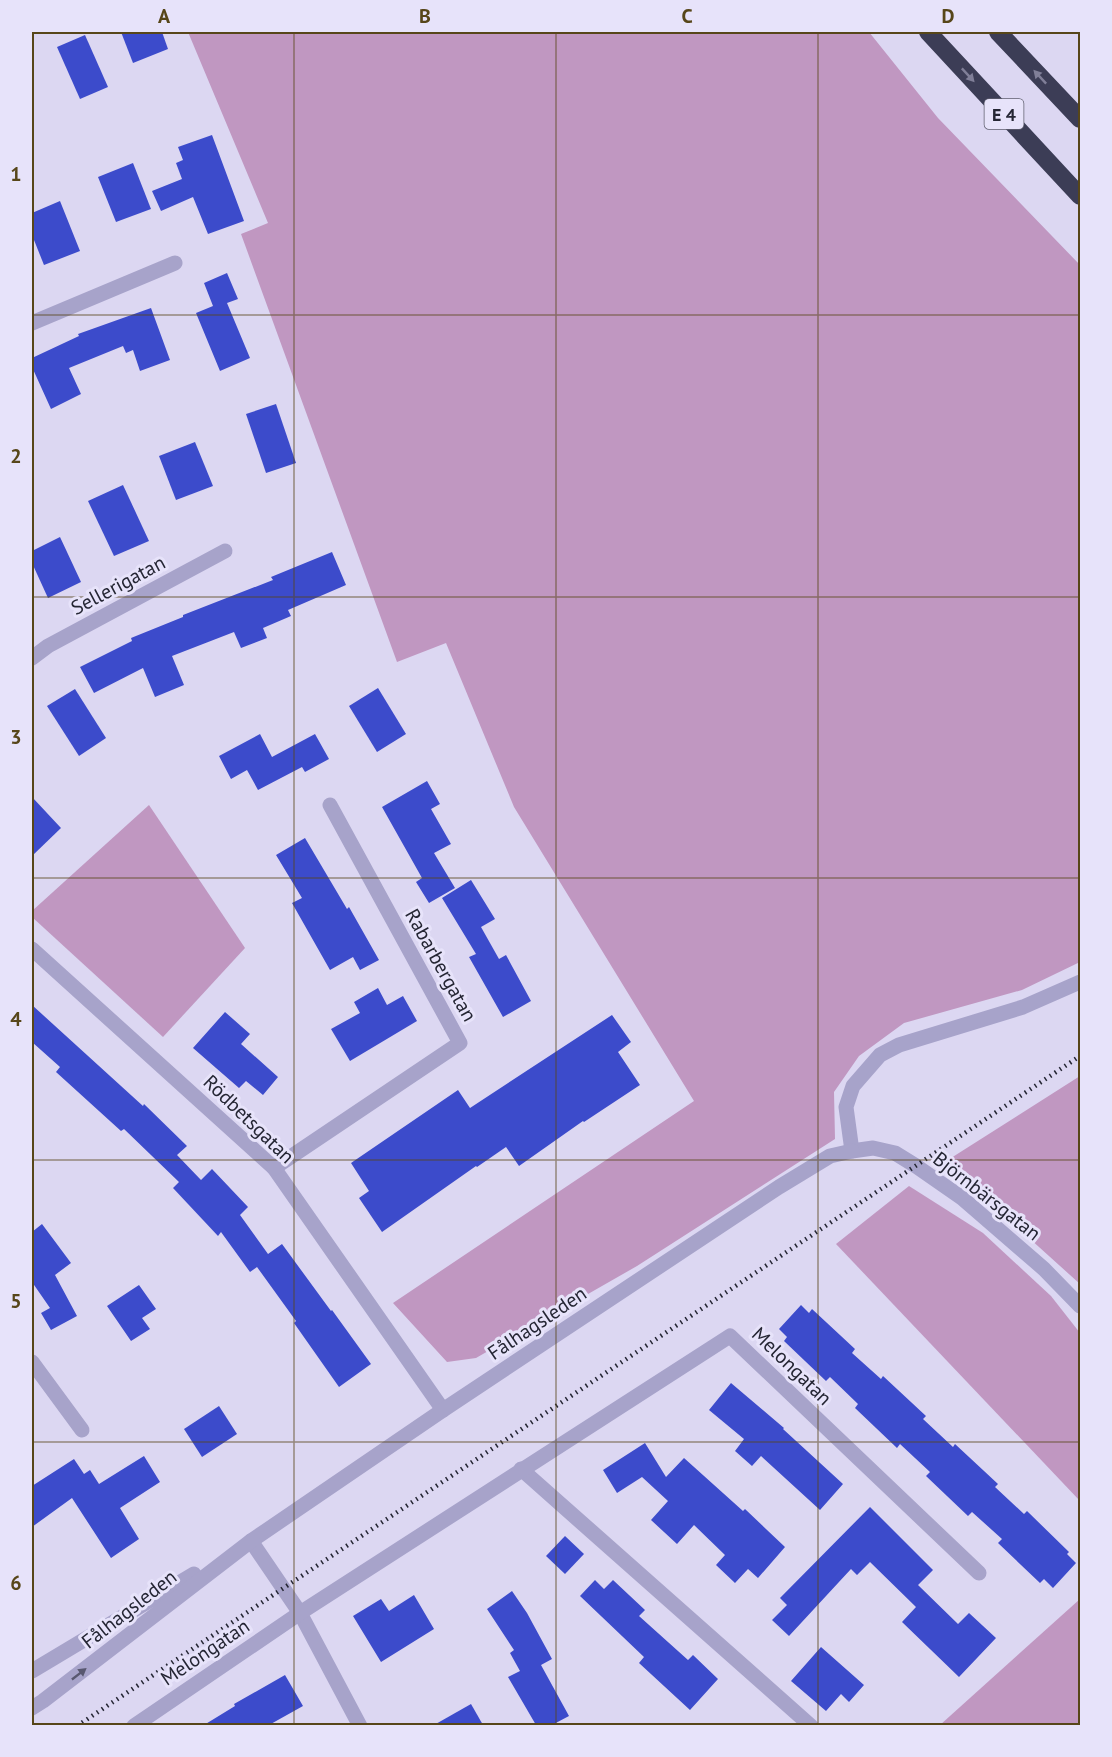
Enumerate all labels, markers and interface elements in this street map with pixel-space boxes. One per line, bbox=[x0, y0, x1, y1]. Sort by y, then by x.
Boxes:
text: A bbox=[158, 3, 171, 29]
text: B bbox=[419, 3, 431, 29]
text: C bbox=[681, 3, 693, 29]
text: D bbox=[942, 3, 955, 29]
one-way arrow bbox=[961, 67, 975, 82]
one-way arrow bbox=[1034, 70, 1048, 84]
road number: E 4 bbox=[984, 99, 1024, 129]
text: 1 bbox=[10, 161, 22, 187]
text: 2 bbox=[10, 443, 22, 469]
street label: Sellerigatan bbox=[66, 549, 170, 621]
text: 3 bbox=[10, 724, 22, 750]
street label: Rabarbergatan bbox=[399, 904, 483, 1026]
text: 4 bbox=[10, 1006, 22, 1032]
street label: Rödbetsgatan bbox=[198, 1069, 300, 1169]
street label: Björnbärsgatan bbox=[928, 1146, 1046, 1246]
street label: Fålhagsleden bbox=[482, 1280, 592, 1366]
text: 5 bbox=[10, 1288, 22, 1314]
street label: Melongatan bbox=[746, 1321, 838, 1411]
street label: Fålhagsleden bbox=[76, 1564, 182, 1654]
text: 6 bbox=[10, 1570, 22, 1596]
street label: Melongatan bbox=[156, 1613, 254, 1691]
one-way arrow bbox=[71, 1668, 86, 1680]

